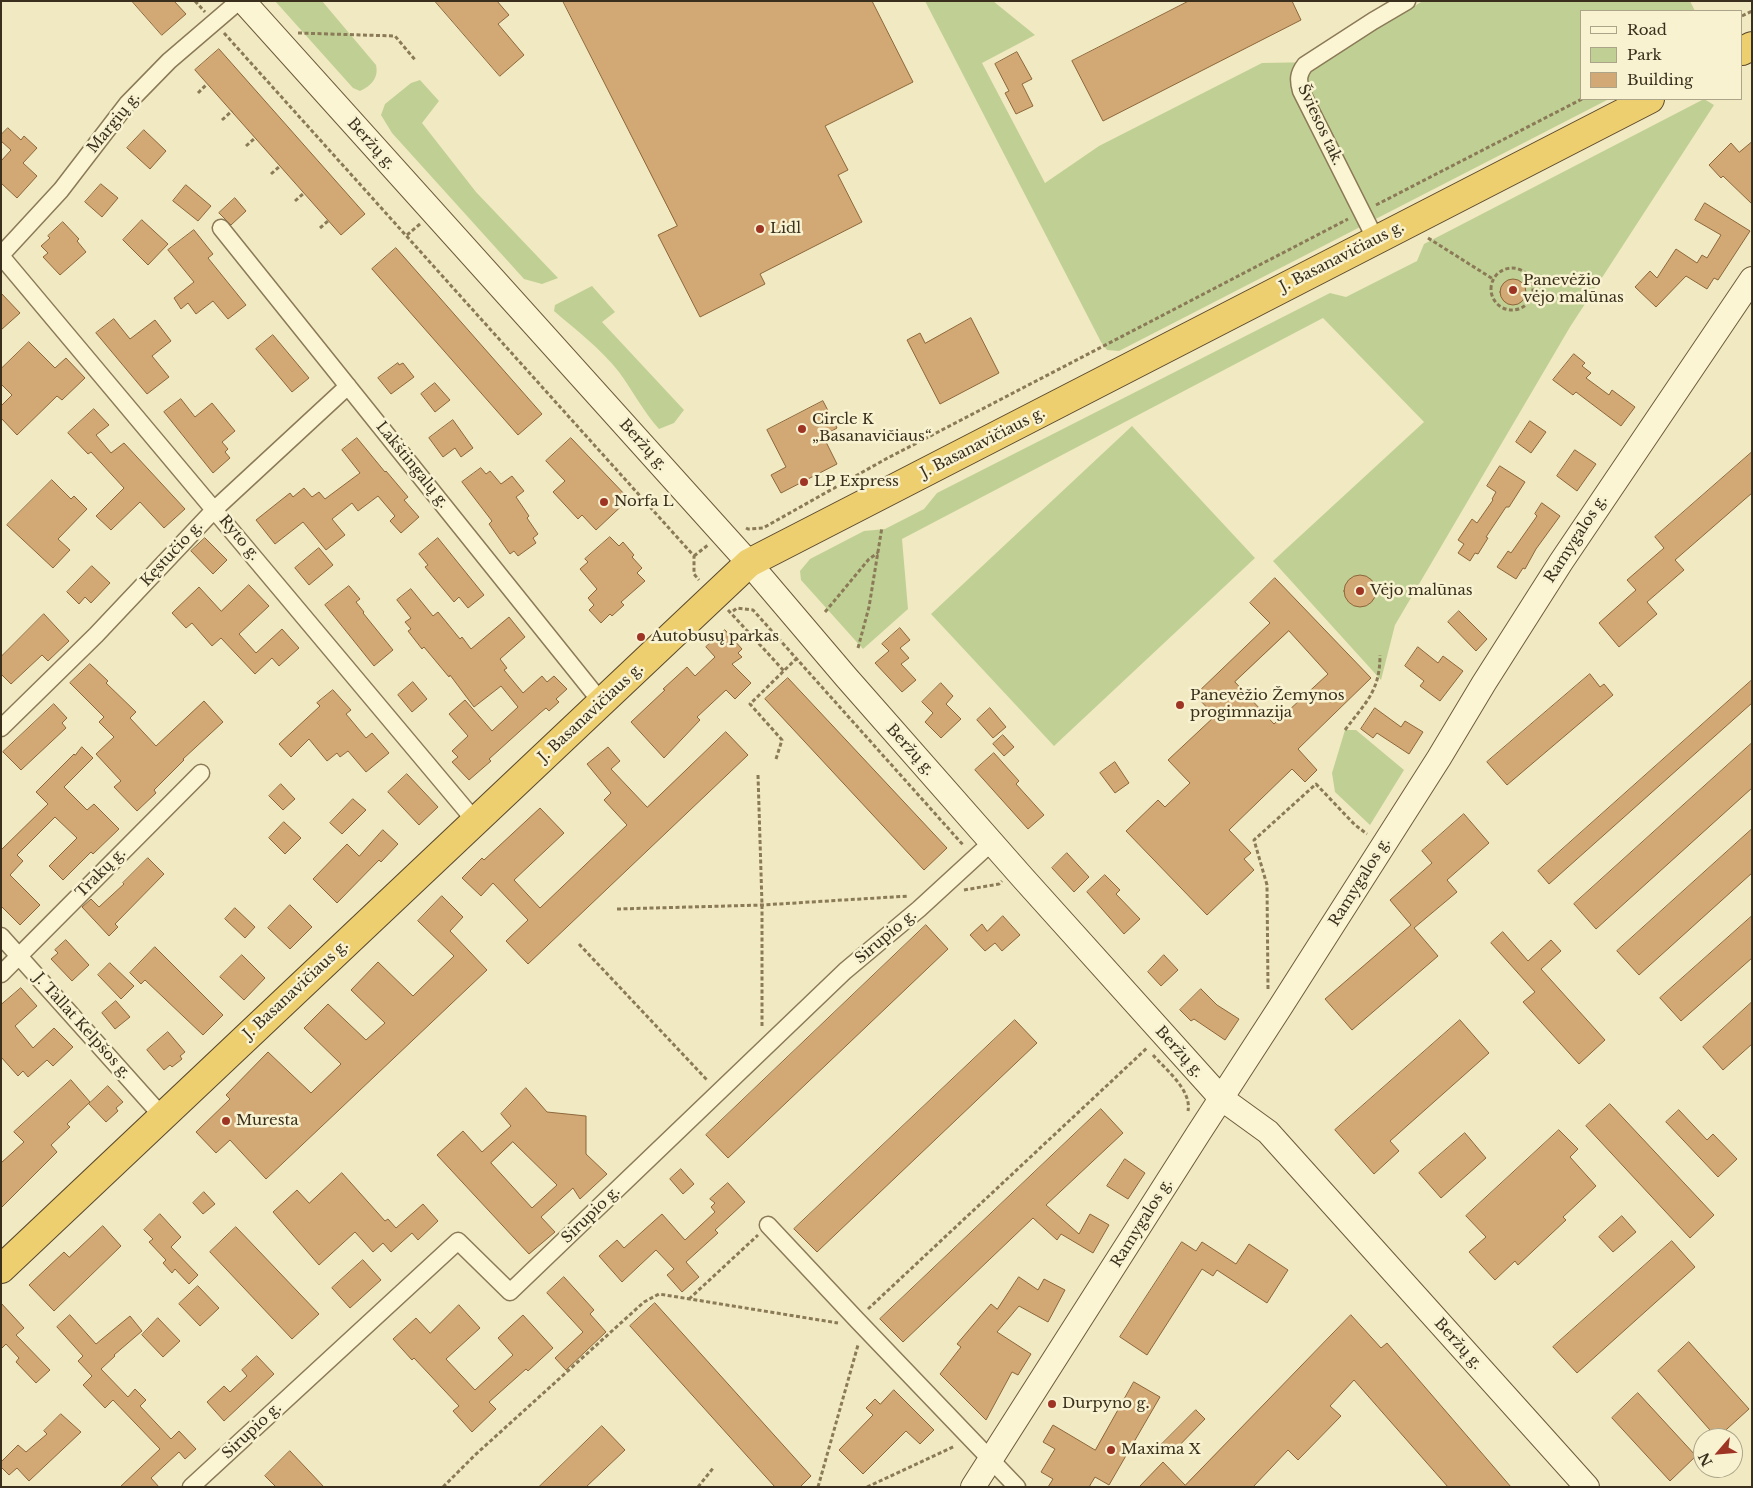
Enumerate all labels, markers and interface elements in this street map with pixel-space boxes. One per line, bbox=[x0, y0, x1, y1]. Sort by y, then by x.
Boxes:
legend bbox=[1580, 10, 1743, 100]
text: Road bbox=[1627, 20, 1667, 39]
text: Park bbox=[1627, 45, 1662, 64]
text: Building bbox=[1627, 70, 1693, 89]
street label: Šviesos tak. bbox=[1293, 82, 1347, 168]
street label: Margių g. bbox=[84, 89, 144, 157]
street label: Beržų g. bbox=[343, 115, 399, 173]
street label: J. Basanavičiaus g. bbox=[1277, 218, 1407, 296]
place label: Lidl bbox=[770, 220, 801, 238]
marker: Lidl bbox=[754, 223, 766, 235]
place label: Panevėžio vėjo malūnas bbox=[1523, 272, 1624, 307]
marker: Panevėžio vėjo malūnas bbox=[1507, 284, 1519, 296]
street label: J. Basanavičiaus g. bbox=[918, 404, 1048, 482]
place label: Circle K „Basanavičiaus“ bbox=[812, 411, 932, 446]
street label: Beržų g. bbox=[615, 416, 671, 474]
street label: Lakštingalų g. bbox=[372, 418, 452, 512]
marker: Circle K „Basanavičiaus“ bbox=[796, 423, 808, 435]
place label: LP Express bbox=[814, 473, 899, 491]
marker: LP Express bbox=[798, 476, 810, 488]
street label: Ramygalos g. bbox=[1541, 492, 1611, 586]
place label: Norfa L bbox=[614, 493, 674, 511]
marker: Norfa L bbox=[598, 496, 610, 508]
street label: Ryto g. bbox=[215, 512, 263, 564]
street label: Kęstučio g. bbox=[137, 518, 207, 590]
place label: Vėjo malūnas bbox=[1370, 582, 1473, 600]
marker: Vėjo malūnas bbox=[1354, 585, 1366, 597]
place label: Autobusų parkas bbox=[651, 628, 779, 646]
marker: Autobusų parkas bbox=[635, 631, 647, 643]
street label: J. Basanavičiaus g. bbox=[535, 660, 647, 766]
place label: Panevėžio Žemynos progimnazija bbox=[1190, 687, 1345, 722]
marker: Panevėžio Žemynos progimnazija bbox=[1174, 699, 1186, 711]
street label: Beržų g. bbox=[882, 721, 938, 779]
street label: Ramygalos g. bbox=[1326, 834, 1394, 930]
street label: Trakų g. bbox=[72, 844, 130, 902]
street label: Sirupio g. bbox=[852, 906, 920, 968]
street label: J. Basanavičiaus g. bbox=[240, 937, 352, 1043]
street label: J. Tallat Kelpšos g. bbox=[30, 969, 134, 1083]
street label: Beržų g. bbox=[1151, 1023, 1207, 1081]
place label: Muresta bbox=[236, 1112, 298, 1130]
marker: Muresta bbox=[220, 1115, 232, 1127]
street label: Ramygalos g. bbox=[1108, 1175, 1176, 1271]
street label: Sirupio g. bbox=[558, 1183, 624, 1247]
street label: Beržų g. bbox=[1430, 1315, 1486, 1373]
place label: Durpyno g. bbox=[1062, 1395, 1149, 1413]
marker: Durpyno g. bbox=[1046, 1398, 1058, 1410]
street label: Sirupio g. bbox=[219, 1399, 285, 1463]
north arrow bbox=[1693, 1428, 1743, 1478]
place label: Maxima X bbox=[1121, 1441, 1201, 1459]
marker: Maxima X bbox=[1105, 1444, 1117, 1456]
text: N bbox=[1695, 1449, 1717, 1469]

